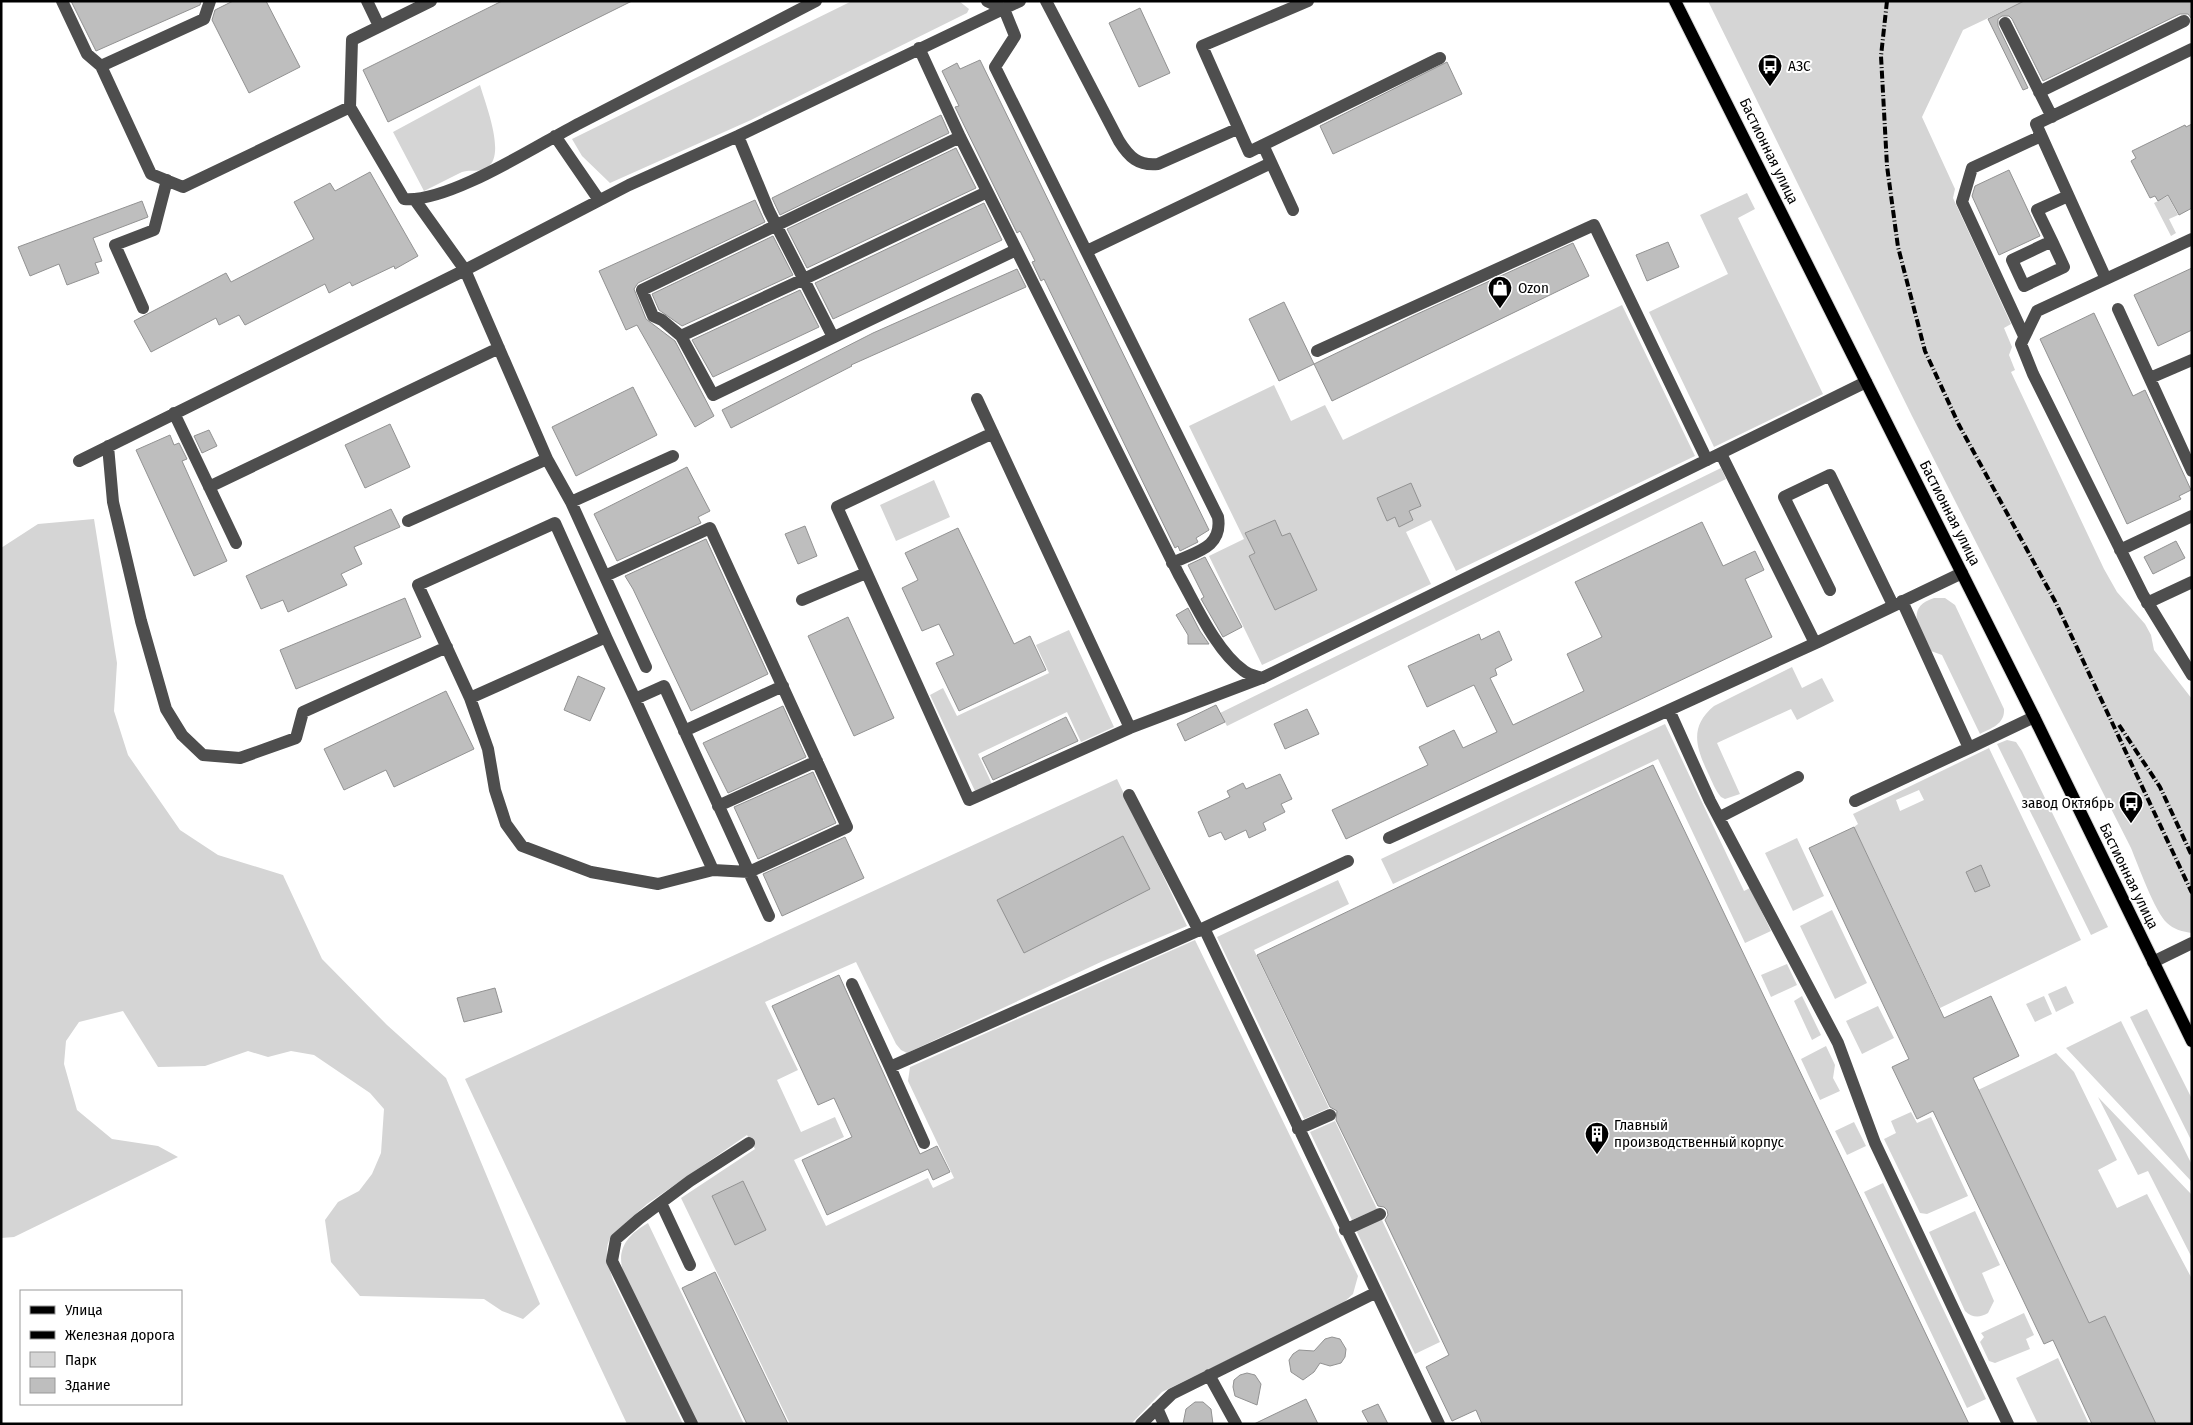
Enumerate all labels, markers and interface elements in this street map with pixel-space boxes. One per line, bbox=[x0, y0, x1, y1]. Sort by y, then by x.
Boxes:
bus stop icon: АЗС bbox=[1757, 53, 1783, 87]
place label: АЗС bbox=[1788, 57, 1811, 75]
street label: Бастионная улица bbox=[1736, 95, 1802, 207]
shop icon: Ozon bbox=[1487, 275, 1513, 309]
place label: Ozon bbox=[1518, 279, 1549, 297]
street label: Бастионная улица bbox=[1916, 457, 1984, 569]
bus stop icon: завод Октябрь bbox=[2118, 790, 2144, 824]
place label: завод Октябрь bbox=[2021, 794, 2114, 812]
street label: Бастионная улица bbox=[2096, 820, 2162, 932]
place label: Главный производственный корпус bbox=[1614, 1116, 1785, 1151]
building icon: Главный производственный корпус bbox=[1584, 1121, 1610, 1155]
legend bbox=[20, 1290, 182, 1405]
text: Улица bbox=[64, 1301, 103, 1319]
text: Железная дорога bbox=[65, 1326, 175, 1344]
text: Парк bbox=[65, 1351, 96, 1369]
text: Здание bbox=[65, 1376, 111, 1394]

